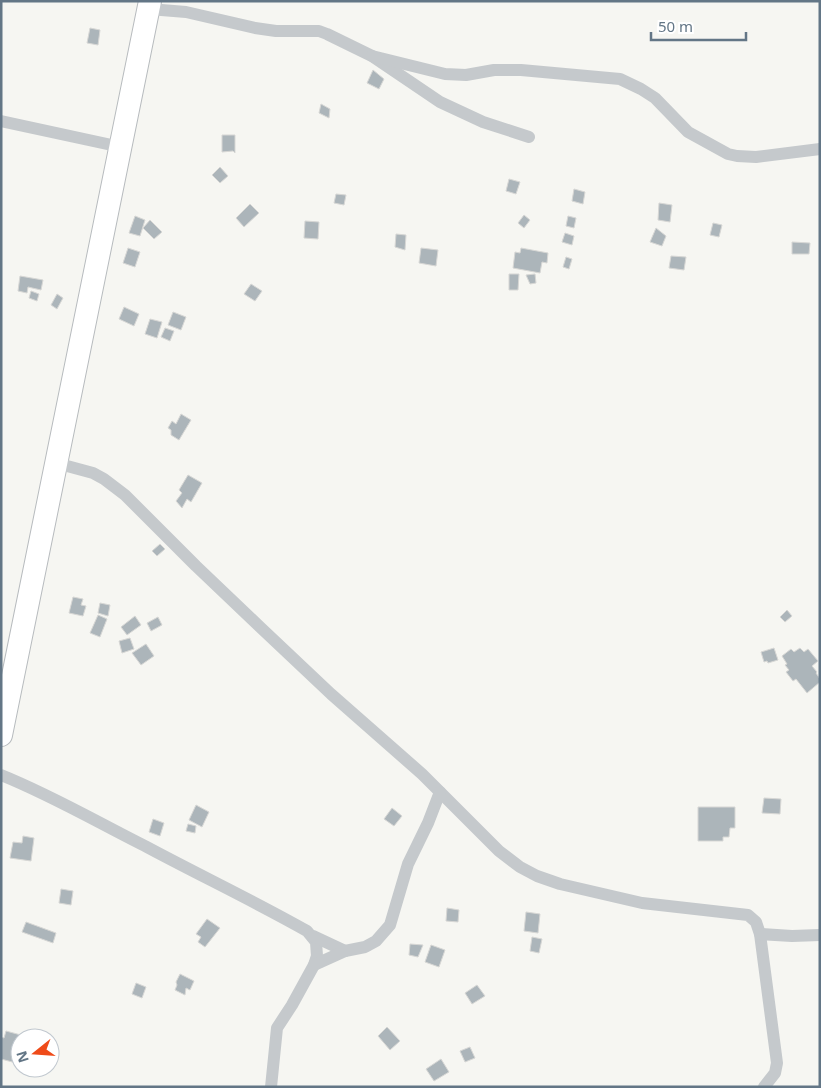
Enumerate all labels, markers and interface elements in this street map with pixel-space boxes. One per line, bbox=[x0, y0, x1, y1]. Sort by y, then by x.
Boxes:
scale bar bbox=[651, 10, 746, 42]
text: 50 m bbox=[658, 16, 693, 36]
north arrow bbox=[10, 1028, 60, 1078]
text: N bbox=[11, 1049, 33, 1065]

